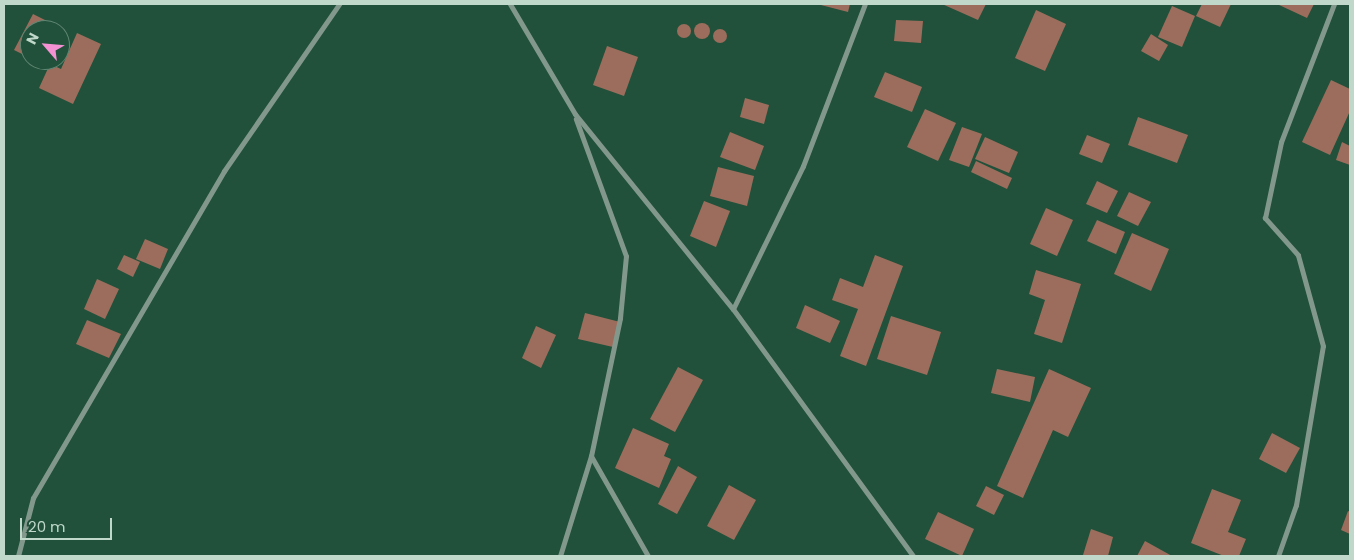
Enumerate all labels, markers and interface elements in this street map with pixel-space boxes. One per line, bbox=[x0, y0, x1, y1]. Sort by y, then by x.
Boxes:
north arrow bbox=[20, 20, 70, 70]
text: N bbox=[21, 29, 44, 48]
scale bar bbox=[22, 508, 115, 540]
text: 20 m bbox=[28, 516, 66, 537]

